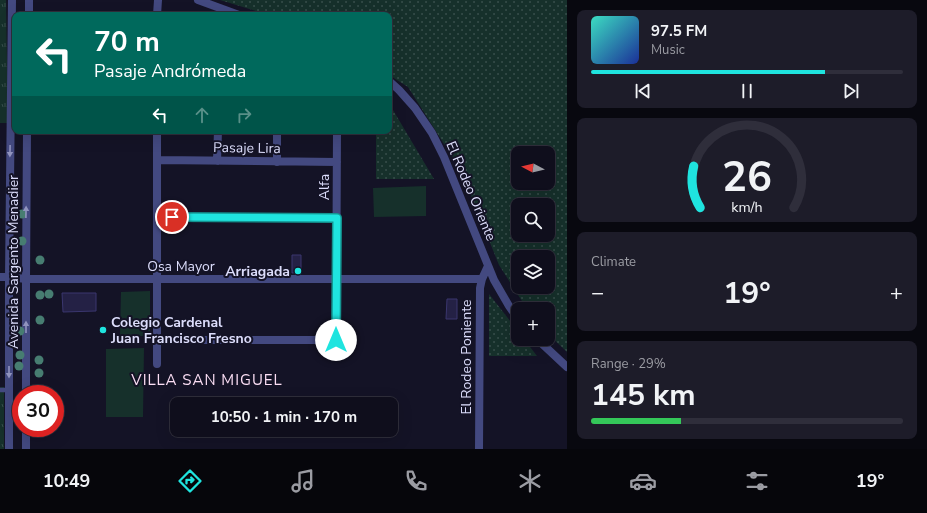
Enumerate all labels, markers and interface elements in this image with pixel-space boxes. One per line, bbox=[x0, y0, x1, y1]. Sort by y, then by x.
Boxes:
text: 97.5 FM bbox=[651, 21, 707, 41]
text: 70 m bbox=[94, 23, 160, 61]
icon: left bbox=[28, 28, 80, 80]
text: Music bbox=[651, 41, 685, 59]
text: Pasaje Andrómeda bbox=[94, 59, 246, 83]
icon: previous bbox=[632, 80, 654, 102]
icon: pause bbox=[736, 80, 758, 102]
icon: next bbox=[840, 80, 862, 102]
icon: left bbox=[149, 104, 171, 126]
icon: ahead bbox=[191, 104, 213, 126]
icon: right bbox=[233, 104, 255, 126]
street label: Pasaje Lira bbox=[213, 138, 281, 158]
street label: El Rodeo Oriente bbox=[441, 138, 501, 244]
one-way arrow bbox=[7, 145, 13, 158]
north arrow bbox=[511, 146, 555, 190]
map controls bbox=[511, 146, 555, 346]
text: 26 bbox=[722, 149, 772, 206]
street label: Alfa bbox=[315, 174, 334, 200]
street label: Avenida Sargento Menadier bbox=[4, 175, 23, 349]
button: search bbox=[511, 198, 555, 242]
text: km/h bbox=[731, 198, 763, 217]
pin bbox=[155, 200, 189, 234]
one-way arrow bbox=[23, 205, 29, 218]
icon: arrive bbox=[161, 206, 183, 228]
button: layers bbox=[511, 250, 555, 294]
text: Climate bbox=[591, 253, 636, 271]
street label: Osa Mayor bbox=[147, 257, 215, 276]
place label: Arriagada bbox=[225, 262, 290, 281]
marker: Arriagada bbox=[293, 266, 303, 276]
text: 19° bbox=[723, 273, 771, 314]
text: − bbox=[591, 278, 604, 308]
text: + bbox=[890, 278, 903, 308]
street label: El Rodeo Poniente bbox=[457, 299, 476, 415]
button: + bbox=[511, 302, 555, 346]
place label: Colegio Cardenal Juan Francisco Fresno bbox=[110, 313, 252, 348]
position arrow bbox=[315, 319, 357, 361]
one-way arrow bbox=[23, 320, 29, 333]
marker: Colegio Cardenal Juan Francisco Fresno bbox=[98, 325, 108, 335]
text: Range · 29% bbox=[591, 355, 666, 373]
one-way arrow bbox=[6, 366, 12, 379]
district label: VILLA SAN MIGUEL bbox=[130, 370, 283, 390]
text: 145 km bbox=[591, 375, 696, 416]
speed limit sign: 30 bbox=[12, 385, 64, 437]
text: 10:50 · 1 min · 170 m bbox=[211, 407, 357, 427]
icon: directions bbox=[176, 467, 204, 495]
icon: music bbox=[289, 467, 317, 495]
icon: phone bbox=[402, 467, 430, 495]
icon: climate bbox=[516, 467, 544, 495]
icon: car bbox=[629, 467, 657, 495]
icon: filters bbox=[743, 467, 771, 495]
text: 10:49 bbox=[43, 469, 90, 493]
text: 19° bbox=[856, 469, 884, 493]

